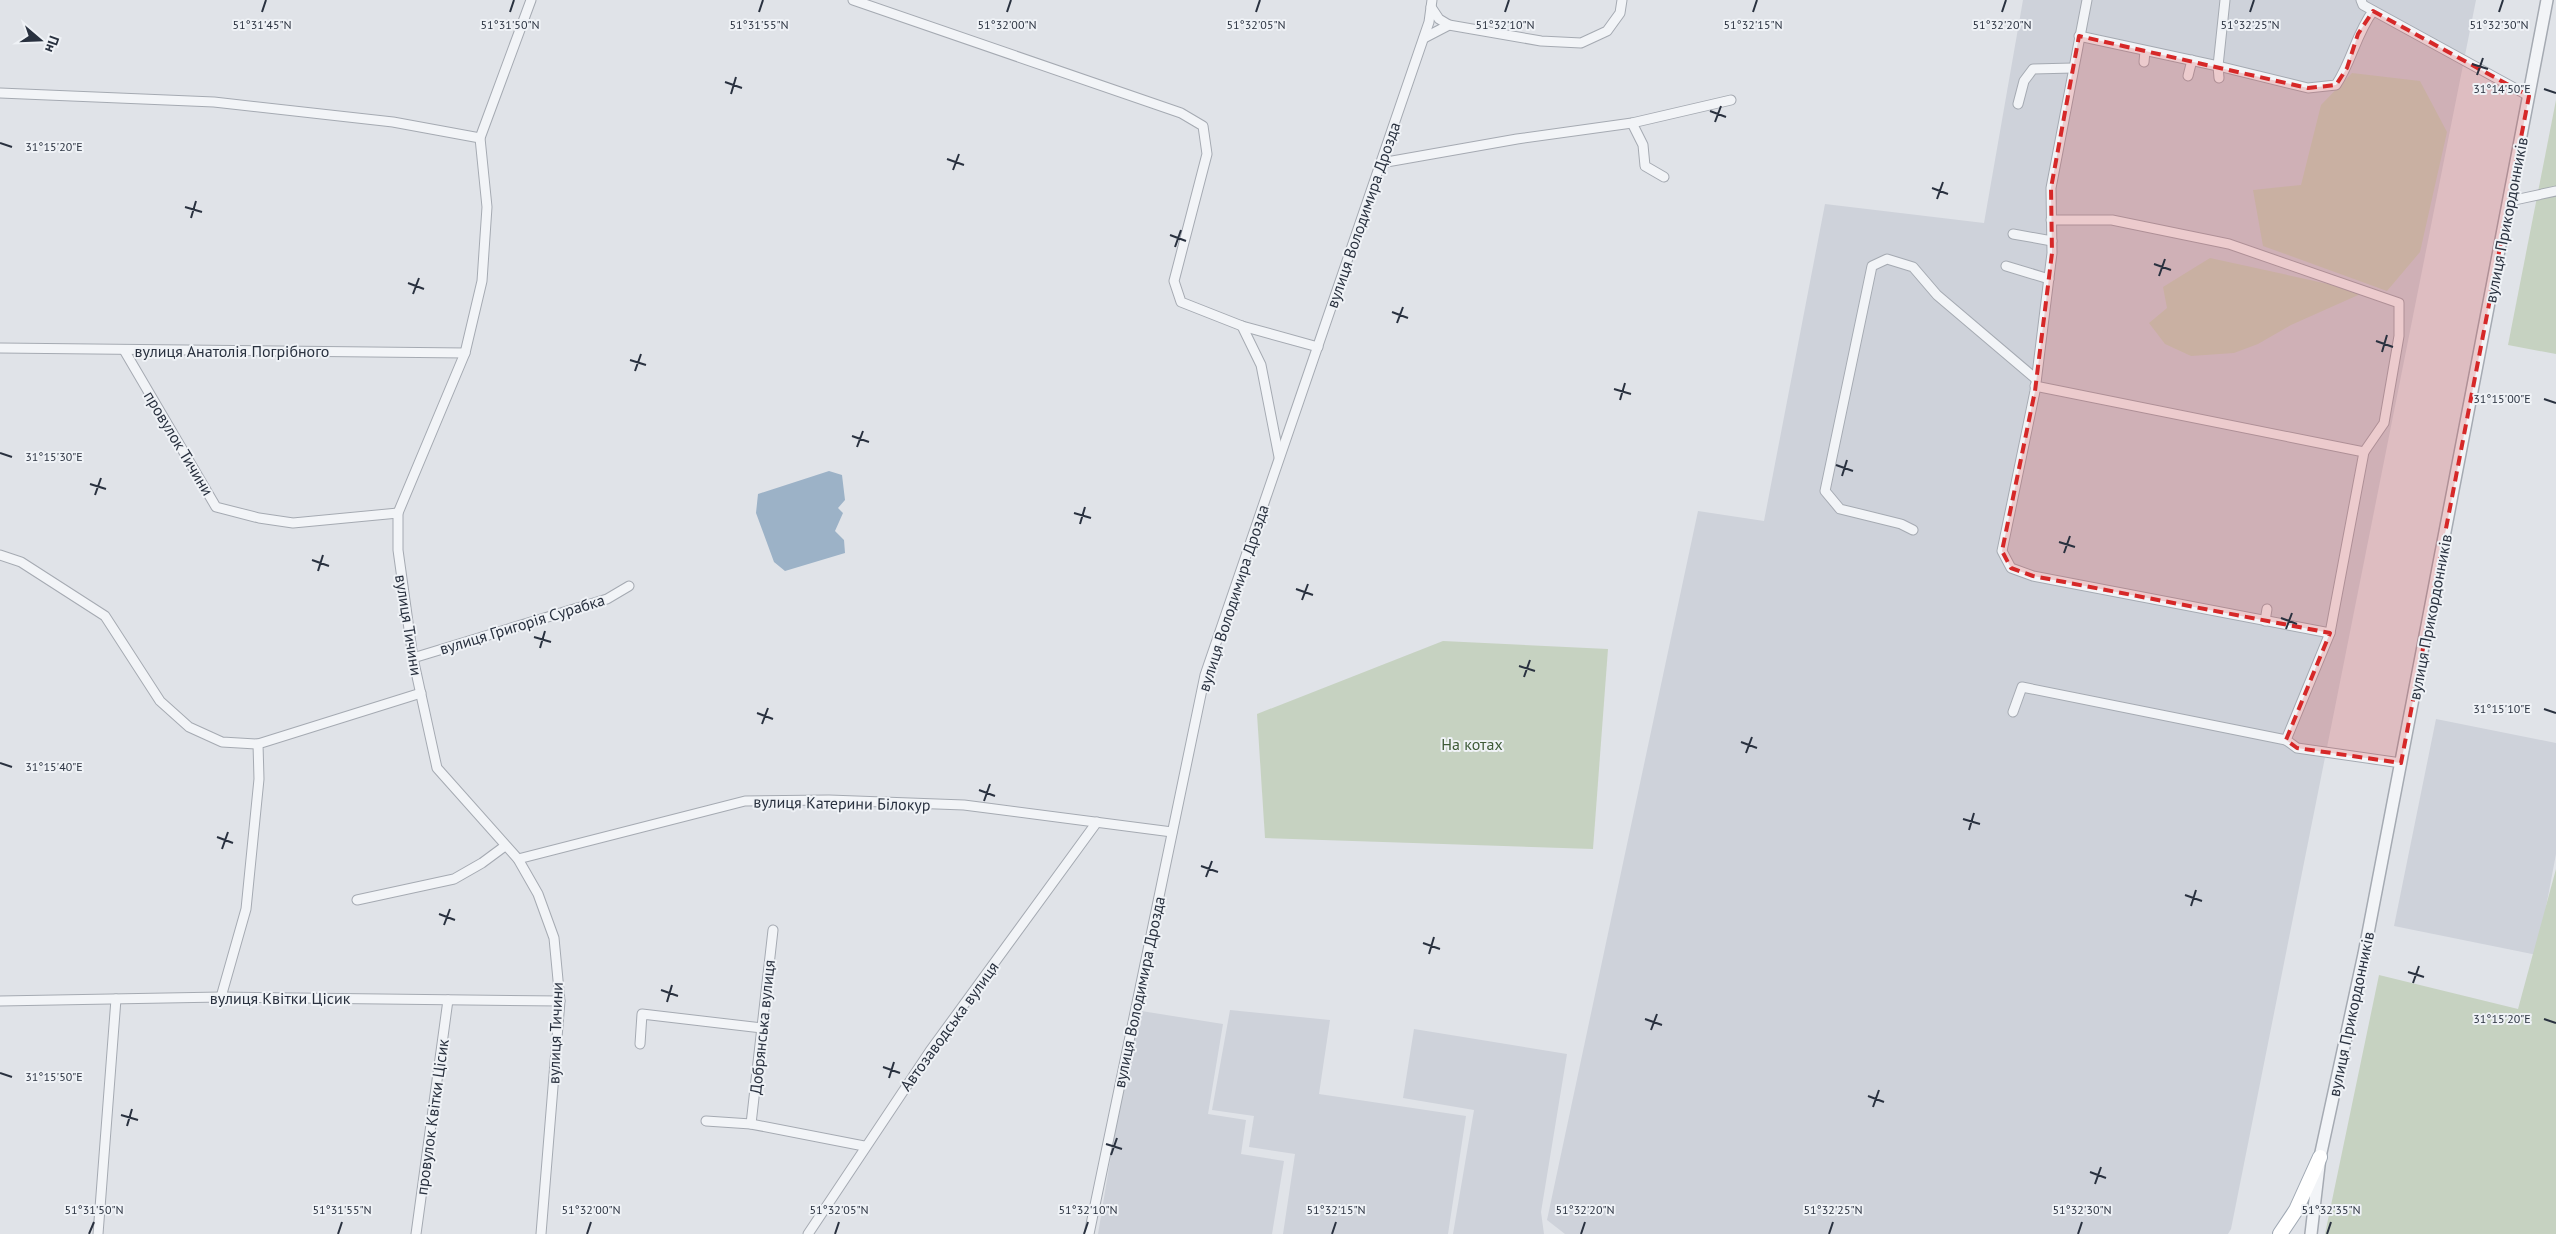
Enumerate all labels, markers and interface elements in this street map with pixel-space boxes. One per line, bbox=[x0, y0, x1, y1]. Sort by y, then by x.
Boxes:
north arrow bbox=[15, 15, 65, 65]
text: 51°31'45"N bbox=[232, 17, 292, 32]
text: 51°31'50"N bbox=[480, 17, 540, 32]
text: 51°31'55"N bbox=[729, 17, 789, 32]
text: 51°32'00"N bbox=[977, 17, 1037, 32]
text: 51°32'05"N bbox=[1226, 17, 1286, 32]
text: 51°32'10"N bbox=[1475, 17, 1535, 32]
text: 51°32'15"N bbox=[1723, 17, 1783, 32]
text: 51°32'20"N bbox=[1972, 17, 2032, 32]
text: 51°32'25"N bbox=[2220, 17, 2280, 32]
text: 51°32'30"N bbox=[2469, 17, 2529, 32]
text: Пн bbox=[41, 34, 63, 55]
text: 31°14'50"E bbox=[2473, 81, 2531, 96]
street label: вулиця Володимира Дрозда bbox=[1322, 119, 1404, 311]
street label: вулиця Прикордонників bbox=[2480, 135, 2532, 305]
text: 31°15'20"E bbox=[25, 139, 83, 154]
street label: вулиця Анатолія Погрібного bbox=[135, 341, 329, 361]
street label: провулок Тичини bbox=[140, 387, 218, 499]
text: 31°15'00"E bbox=[2473, 391, 2531, 406]
text: 31°15'30"E bbox=[25, 449, 83, 464]
street label: вулиця Володимира Дрозда bbox=[1193, 502, 1273, 694]
street label: вулиця Прикордонників bbox=[2404, 532, 2456, 702]
street label: вулиця Тичини bbox=[391, 573, 427, 677]
street label: вулиця Григорія Сурабка bbox=[437, 589, 607, 659]
text: 31°15'10"E bbox=[2473, 701, 2531, 716]
park label: На котах bbox=[1441, 734, 1503, 754]
text: 31°15'40"E bbox=[25, 759, 83, 774]
street label: вулиця Катерини Білокур bbox=[753, 791, 931, 815]
street label: вулиця Володимира Дрозда bbox=[1109, 894, 1169, 1090]
street label: вулиця Прикордонників bbox=[2324, 930, 2378, 1098]
street label: Автозаводська вулиця bbox=[895, 957, 1003, 1095]
street label: Добрянська вулиця bbox=[745, 959, 779, 1095]
street label: вулиця Тичини bbox=[543, 982, 567, 1084]
street label: вулиця Квітки Цісик bbox=[210, 988, 351, 1008]
text: 31°15'20"E bbox=[2473, 1011, 2531, 1026]
street label: провулок Квітки Цісик bbox=[411, 1037, 453, 1196]
text: 31°15'50"E bbox=[25, 1069, 83, 1084]
text: 51°31'50"N bbox=[64, 1202, 124, 1217]
text: 51°31'55"N bbox=[312, 1202, 372, 1217]
text: 51°32'00"N bbox=[561, 1202, 621, 1217]
text: 51°32'05"N bbox=[809, 1202, 869, 1217]
text: 51°32'10"N bbox=[1058, 1202, 1118, 1217]
text: 51°32'15"N bbox=[1306, 1202, 1366, 1217]
text: 51°32'20"N bbox=[1555, 1202, 1615, 1217]
text: 51°32'25"N bbox=[1803, 1202, 1863, 1217]
text: 51°32'30"N bbox=[2052, 1202, 2112, 1217]
text: 51°32'35"N bbox=[2301, 1202, 2361, 1217]

